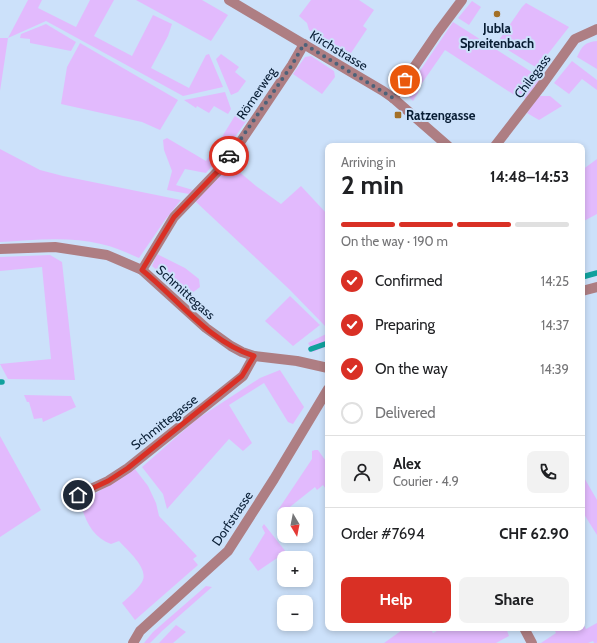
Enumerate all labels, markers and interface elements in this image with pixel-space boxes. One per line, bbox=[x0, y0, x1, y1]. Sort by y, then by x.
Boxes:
marker: Jubla Spreitenbach bbox=[492, 9, 502, 19]
place label: Jubla Spreitenbach bbox=[460, 20, 534, 51]
street label: Kirchstrasse bbox=[307, 26, 371, 74]
street label: Chilegass bbox=[510, 50, 554, 101]
street label: Römerweg bbox=[233, 63, 280, 122]
pin bbox=[388, 63, 422, 97]
icon: bag bbox=[394, 69, 416, 91]
place label: Ratzengasse bbox=[406, 107, 476, 123]
marker: Ratzengasse bbox=[393, 110, 403, 120]
courier bbox=[209, 136, 249, 176]
icon: car bbox=[218, 145, 240, 167]
text: Arriving in bbox=[341, 154, 396, 170]
text: 14:48–14:53 bbox=[490, 168, 569, 186]
text: 2 min bbox=[341, 169, 404, 201]
text: On the way · 190 m bbox=[341, 233, 448, 249]
street label: Schmittegass bbox=[153, 261, 219, 323]
icon: check bbox=[341, 270, 363, 292]
text: Confirmed bbox=[375, 272, 443, 290]
text: 14:25 bbox=[541, 273, 569, 289]
icon: check bbox=[341, 314, 363, 336]
text: Preparing bbox=[375, 316, 435, 334]
text: 14:37 bbox=[541, 317, 569, 333]
icon: check bbox=[341, 358, 363, 380]
text: On the way bbox=[375, 360, 448, 378]
text: 14:39 bbox=[540, 361, 569, 377]
street label: Schmittegasse bbox=[127, 391, 201, 453]
text: Delivered bbox=[375, 404, 436, 422]
button: person bbox=[341, 451, 383, 493]
button: phone bbox=[527, 451, 569, 493]
text: Alex bbox=[393, 455, 421, 473]
text: Courier · 4.9 bbox=[393, 473, 459, 489]
pin bbox=[61, 478, 95, 512]
icon: home bbox=[67, 484, 89, 506]
street label: Dorfstrasse bbox=[208, 487, 256, 548]
north arrow bbox=[277, 507, 313, 543]
map controls bbox=[277, 507, 313, 631]
text: Order #7694 bbox=[341, 525, 425, 543]
text: CHF 62.90 bbox=[499, 525, 569, 543]
button: + bbox=[277, 551, 313, 587]
button: Help bbox=[341, 577, 451, 623]
button: Share bbox=[459, 577, 569, 623]
button: − bbox=[277, 595, 313, 631]

